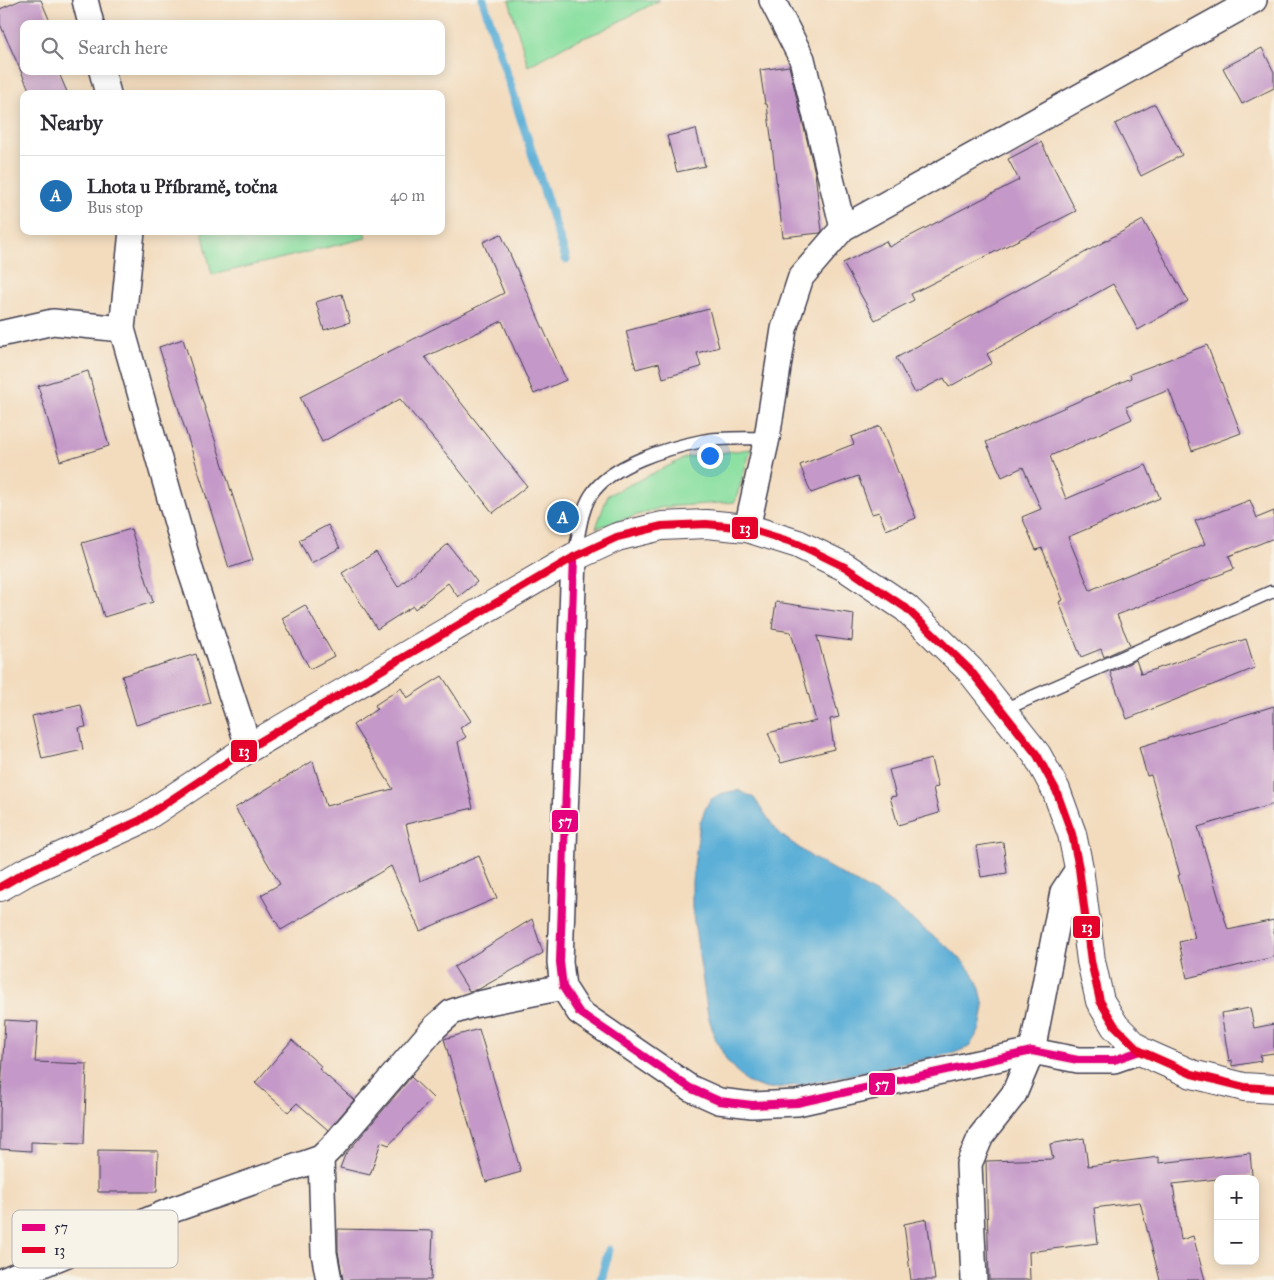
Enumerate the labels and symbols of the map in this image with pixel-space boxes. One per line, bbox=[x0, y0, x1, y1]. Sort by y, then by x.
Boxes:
your location bbox=[697, 443, 723, 469]
pin: A bbox=[547, 498, 579, 536]
line badge: 13 bbox=[731, 516, 759, 540]
text: 13 bbox=[739, 520, 751, 538]
line badge: 13 bbox=[230, 739, 258, 763]
text: 13 bbox=[238, 743, 250, 761]
line badge: 57 bbox=[551, 809, 579, 833]
text: 57 bbox=[558, 813, 573, 830]
line badge: 13 bbox=[1072, 915, 1101, 939]
text: 13 bbox=[1081, 919, 1093, 937]
line badge: 57 bbox=[868, 1072, 896, 1096]
text: 57 bbox=[875, 1076, 890, 1093]
legend bbox=[12, 1210, 178, 1268]
text: 57 bbox=[54, 1219, 68, 1236]
text: 13 bbox=[54, 1242, 65, 1259]

